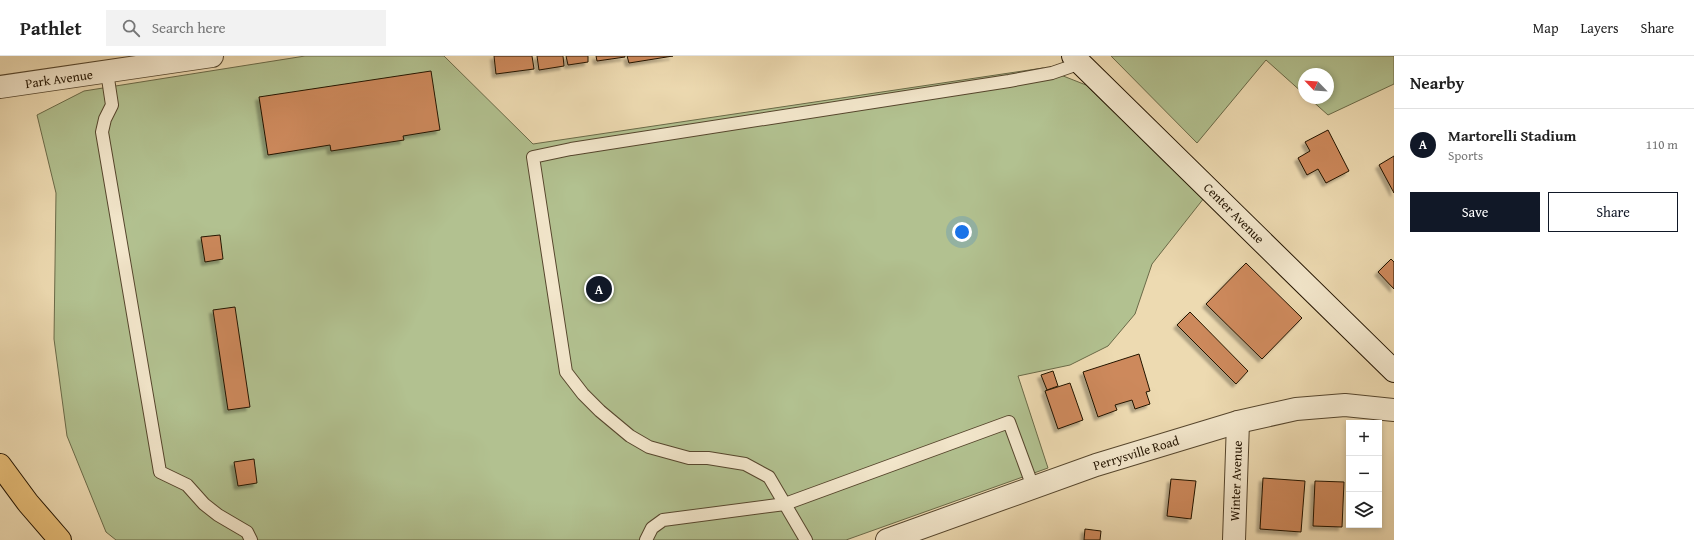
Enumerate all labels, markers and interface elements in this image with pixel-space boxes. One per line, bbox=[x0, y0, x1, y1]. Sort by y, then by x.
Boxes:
search box bbox=[106, 10, 386, 46]
text: Pathlet bbox=[20, 14, 82, 42]
icon: search bbox=[120, 17, 142, 39]
text: Search here bbox=[152, 17, 226, 38]
text: Map bbox=[1533, 18, 1559, 38]
text: Layers bbox=[1581, 18, 1619, 38]
text: Share bbox=[1641, 18, 1674, 38]
street label: Park Avenue bbox=[24, 65, 94, 93]
north arrow bbox=[1298, 68, 1334, 104]
text: Nearby bbox=[1410, 70, 1464, 95]
text: Martorelli Stadium bbox=[1448, 125, 1576, 146]
text: A bbox=[1419, 135, 1427, 154]
text: 110 m bbox=[1646, 135, 1678, 154]
text: Sports bbox=[1448, 146, 1483, 165]
street label: Center Avenue bbox=[1199, 178, 1269, 248]
button: Save bbox=[1410, 192, 1540, 232]
button: Share bbox=[1548, 192, 1678, 232]
your location bbox=[952, 222, 972, 242]
pin: A bbox=[586, 274, 612, 304]
map controls bbox=[1346, 420, 1382, 528]
button: + bbox=[1346, 420, 1382, 456]
street label: Perrysville Road bbox=[1091, 431, 1181, 475]
street label: Winter Avenue bbox=[1225, 440, 1247, 522]
button: − bbox=[1346, 456, 1382, 492]
button: layers bbox=[1346, 492, 1382, 528]

